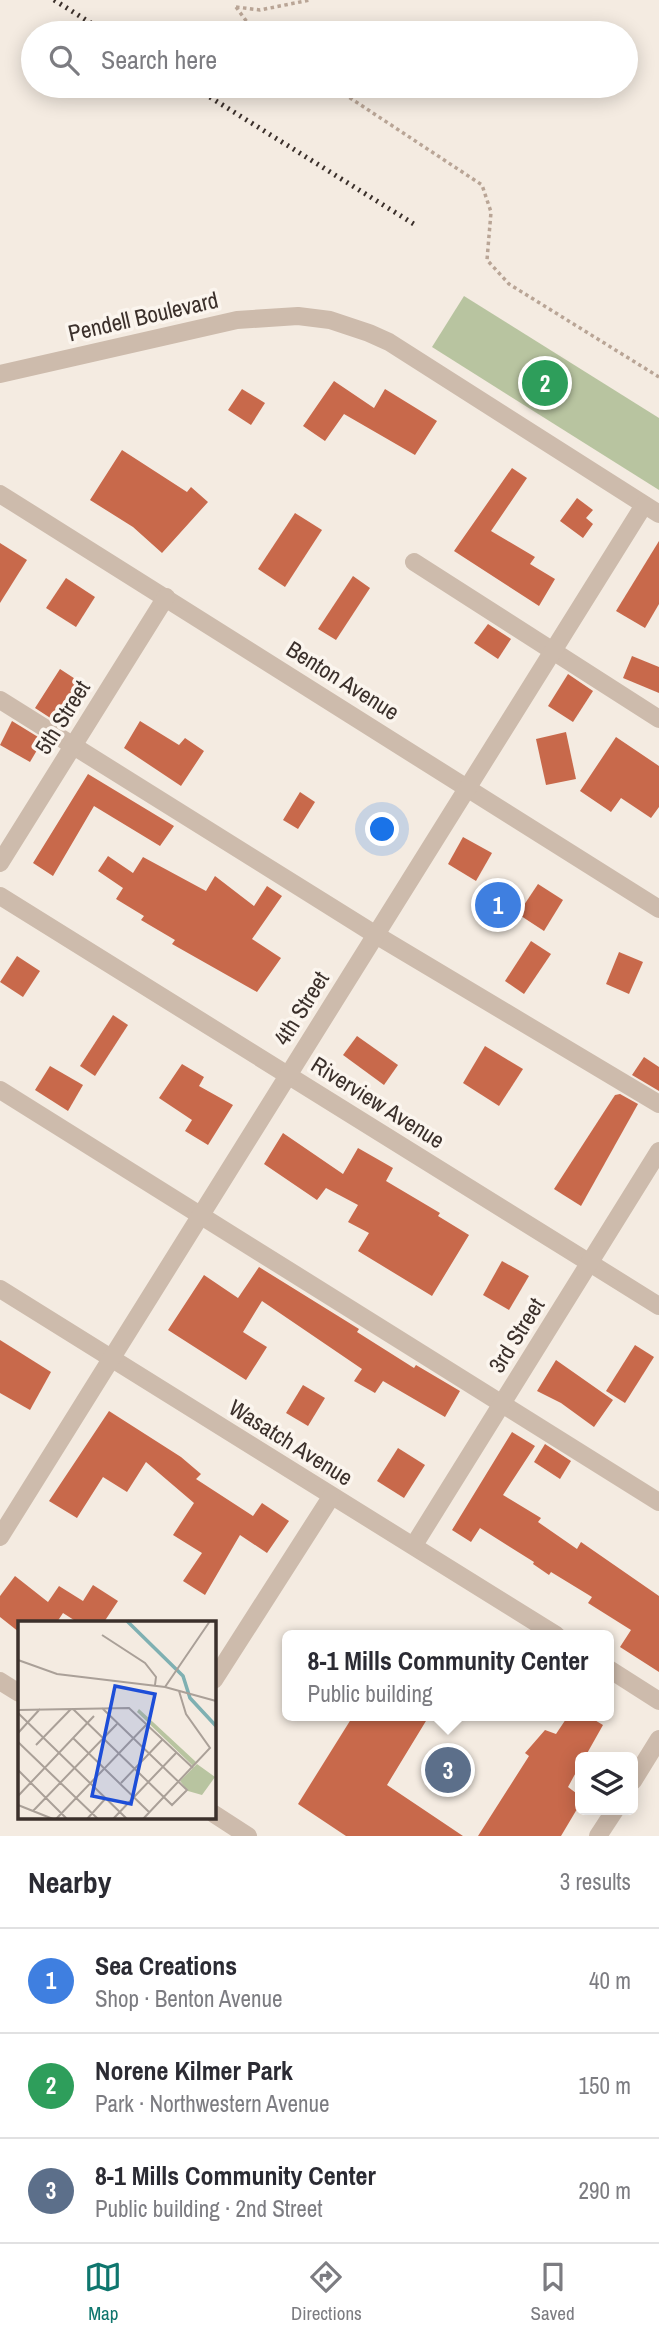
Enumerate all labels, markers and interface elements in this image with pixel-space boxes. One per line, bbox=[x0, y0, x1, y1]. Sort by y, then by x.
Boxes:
search box bbox=[21, 21, 638, 98]
icon: search bbox=[45, 41, 83, 79]
text: Search here bbox=[101, 42, 217, 77]
street label: Pendell Boulevard bbox=[65, 284, 221, 348]
pin: 2 bbox=[522, 357, 568, 409]
street label: Benton Avenue bbox=[281, 633, 405, 727]
street label: 5th Street bbox=[27, 674, 97, 760]
your location bbox=[365, 812, 399, 846]
pin: 1 bbox=[475, 879, 521, 931]
street label: 4th Street bbox=[266, 965, 336, 1051]
street label: Riverview Avenue bbox=[305, 1049, 451, 1155]
street label: 3rd Street bbox=[481, 1292, 551, 1378]
street label: Wasatch Avenue bbox=[223, 1392, 359, 1492]
inset map bbox=[18, 1621, 215, 1818]
popup bbox=[282, 1630, 614, 1721]
text: 8-1 Mills Community Center bbox=[308, 1643, 588, 1678]
text: Public building bbox=[308, 1678, 432, 1709]
pin: 3 bbox=[425, 1744, 471, 1796]
map controls bbox=[575, 1752, 638, 1815]
button: layers bbox=[575, 1752, 638, 1815]
text: Nearby bbox=[28, 1862, 111, 1902]
text: 3 results bbox=[560, 1866, 631, 1897]
text: Sea Creations bbox=[95, 1948, 237, 1983]
text: 1 bbox=[46, 1965, 56, 1996]
text: 40 m bbox=[589, 1965, 631, 1996]
text: Shop · Benton Avenue bbox=[95, 1983, 282, 2014]
text: Norene Kilmer Park bbox=[95, 2053, 293, 2088]
text: 2 bbox=[46, 2070, 56, 2101]
text: 150 m bbox=[579, 2070, 631, 2101]
text: Park · Northwestern Avenue bbox=[95, 2088, 330, 2119]
text: 8-1 Mills Community Center bbox=[95, 2158, 376, 2193]
text: 3 bbox=[46, 2175, 56, 2206]
text: 290 m bbox=[579, 2175, 631, 2206]
text: Public building · 2nd Street bbox=[95, 2193, 323, 2224]
tab: Map bbox=[84, 2258, 122, 2326]
tab: Directions bbox=[291, 2258, 362, 2326]
tab: Saved bbox=[531, 2258, 575, 2326]

